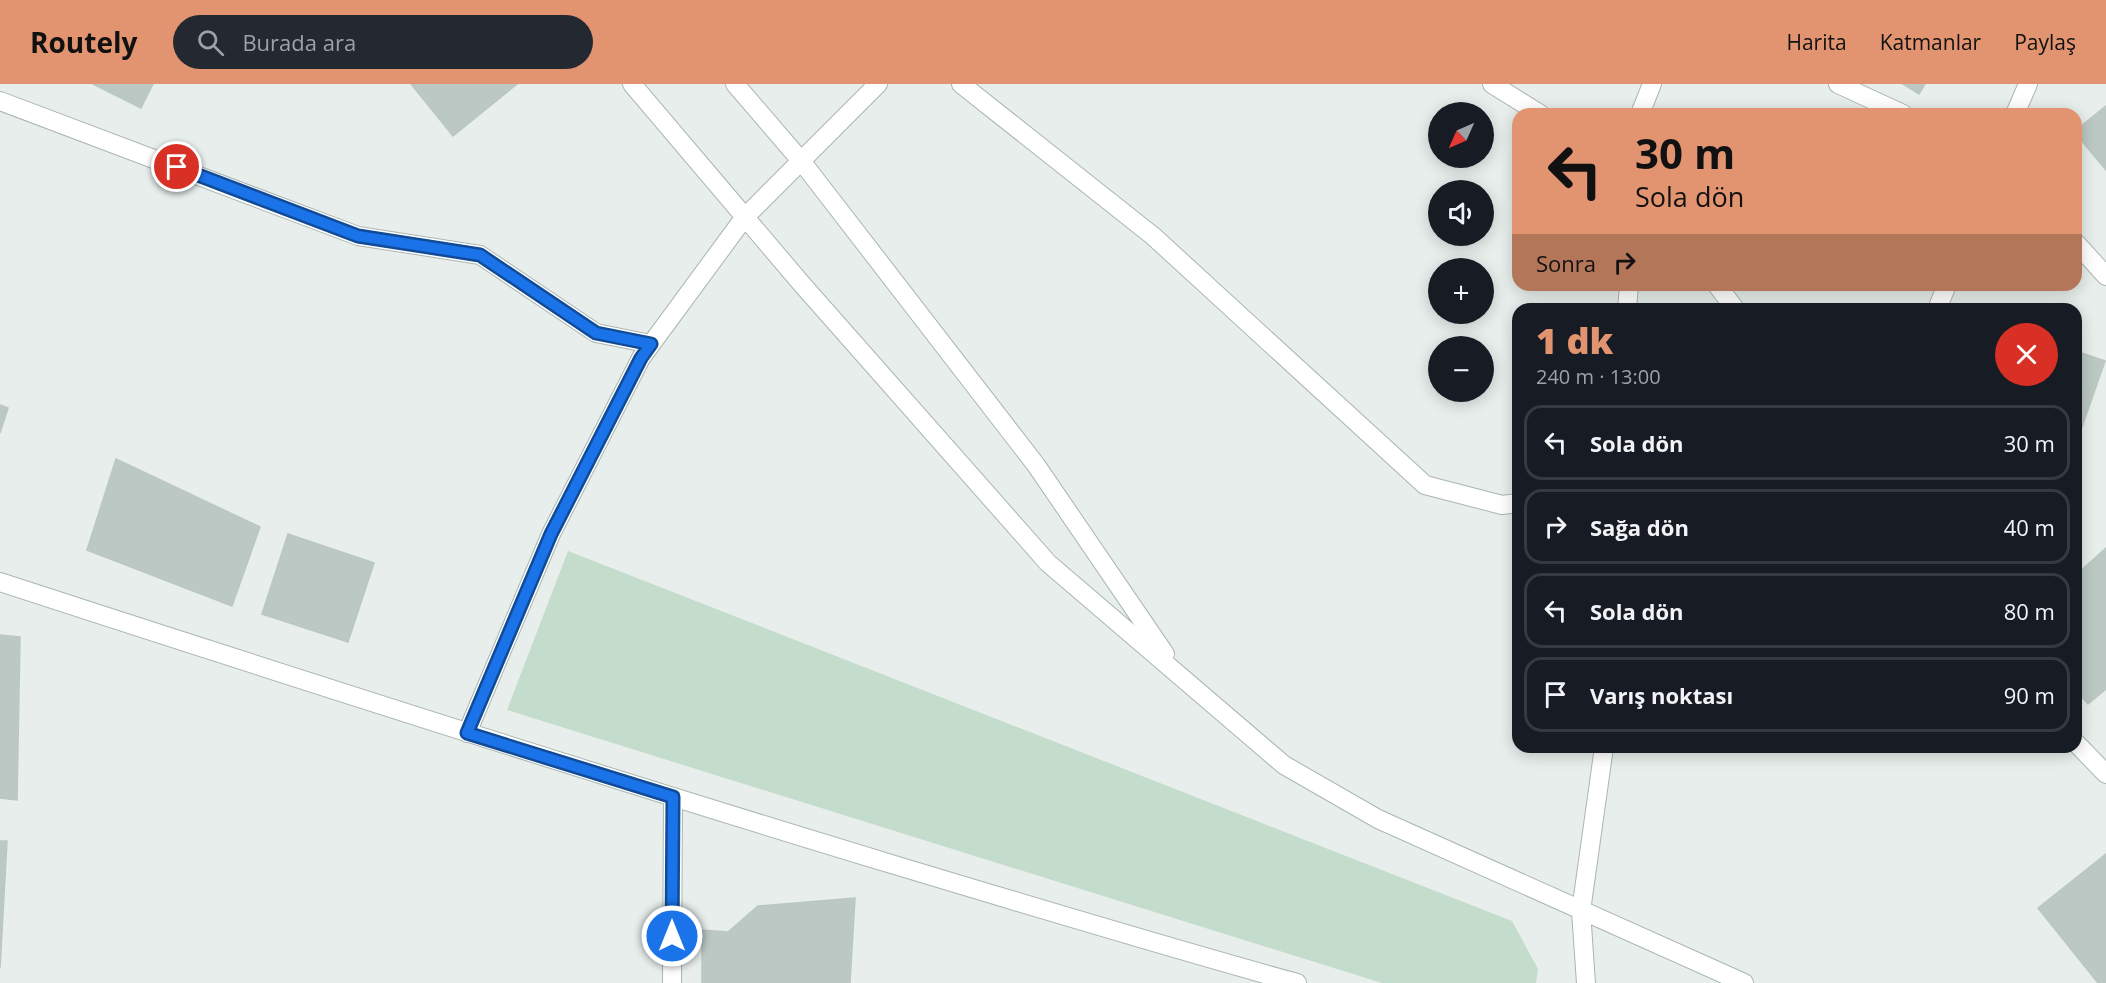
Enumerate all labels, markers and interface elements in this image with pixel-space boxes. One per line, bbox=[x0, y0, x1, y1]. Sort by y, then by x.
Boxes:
search box bbox=[173, 15, 593, 69]
text: Routely bbox=[30, 23, 137, 61]
icon: search bbox=[194, 26, 227, 59]
text: Burada ara bbox=[242, 27, 356, 57]
text: Harita bbox=[1786, 28, 1847, 56]
text: Katmanlar bbox=[1880, 28, 1981, 56]
text: Paylaş bbox=[2014, 28, 2076, 56]
north arrow bbox=[1428, 102, 1494, 168]
map controls bbox=[1428, 102, 1494, 402]
text: 30 m bbox=[1635, 124, 1735, 181]
icon: left bbox=[1536, 132, 1614, 210]
pin bbox=[151, 141, 202, 192]
icon: arrive bbox=[160, 150, 193, 183]
text: Sola dön bbox=[1635, 178, 1744, 215]
button: sound bbox=[1428, 180, 1494, 246]
icon: right bbox=[1608, 246, 1641, 279]
text: Sonra bbox=[1536, 248, 1596, 278]
button: + bbox=[1428, 258, 1494, 324]
text: 1 dk bbox=[1536, 316, 1613, 365]
button: close bbox=[1995, 323, 2058, 386]
button: − bbox=[1428, 336, 1494, 402]
text: 240 m · 13:00 bbox=[1536, 363, 1661, 390]
icon: left bbox=[1539, 426, 1572, 459]
text: Sola dön bbox=[1590, 428, 1683, 458]
text: 30 m bbox=[2004, 428, 2055, 458]
icon: right bbox=[1539, 510, 1572, 543]
text: Sağa dön bbox=[1590, 512, 1689, 542]
text: 40 m bbox=[2004, 512, 2055, 542]
icon: left bbox=[1539, 594, 1572, 627]
text: Sola dön bbox=[1590, 596, 1683, 626]
text: 80 m bbox=[2004, 596, 2055, 626]
icon: arrive bbox=[1539, 678, 1572, 711]
text: Varış noktası bbox=[1590, 680, 1733, 710]
text: 90 m bbox=[2004, 680, 2055, 710]
position arrow bbox=[640, 904, 704, 968]

